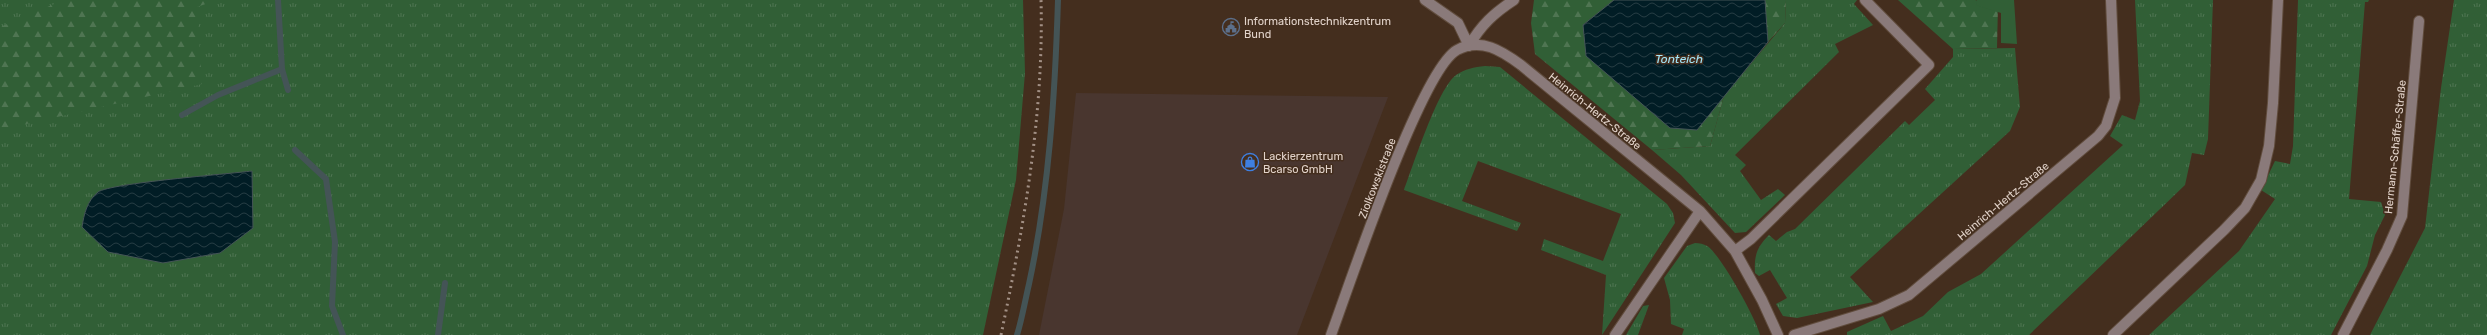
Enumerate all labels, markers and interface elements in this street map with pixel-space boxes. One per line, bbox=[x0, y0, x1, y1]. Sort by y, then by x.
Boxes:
place label: Informationstechnikzentrum Bund bbox=[1244, 15, 1391, 41]
public building icon: Informationstechnikzentrum Bund bbox=[1221, 17, 1241, 37]
water label: Tonteich bbox=[1655, 52, 1703, 66]
street label: Heinrich-Hertz-Straße bbox=[1546, 70, 1644, 153]
street label: Hermann-Schäffer-Straße bbox=[2382, 79, 2409, 215]
street label: Ziolkowskistraße bbox=[1356, 136, 1399, 220]
place label: Lackierzentrum Bcarso GmbH bbox=[1263, 150, 1343, 176]
shop icon: Lackierzentrum Bcarso GmbH bbox=[1240, 152, 1260, 172]
street label: Heinrich-Hertz-Straße bbox=[1955, 159, 2052, 243]

